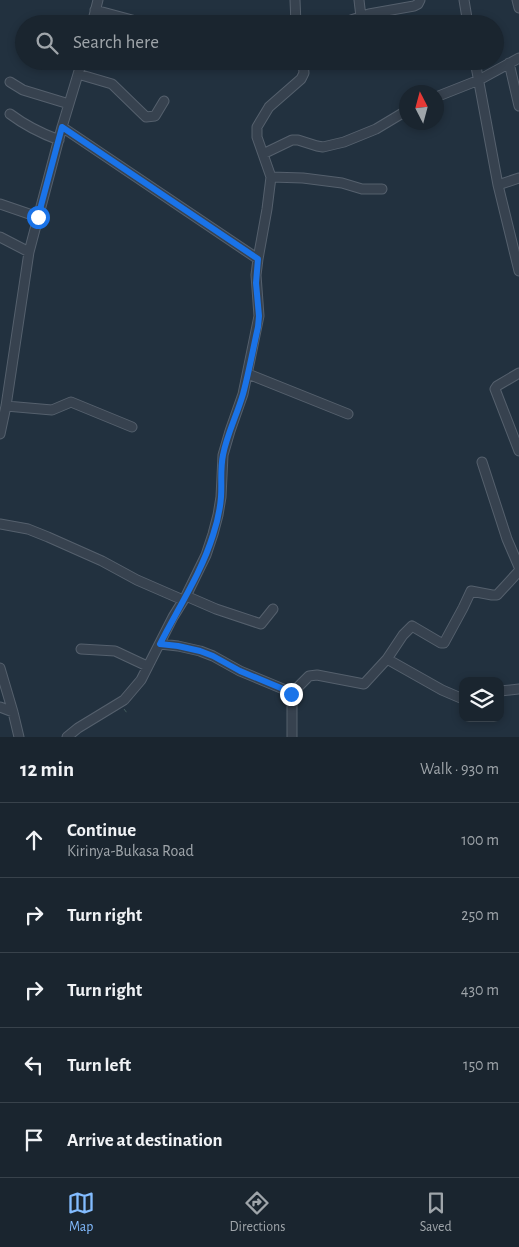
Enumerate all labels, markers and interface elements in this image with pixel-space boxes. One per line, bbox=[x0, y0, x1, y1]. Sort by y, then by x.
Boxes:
search box bbox=[15, 15, 504, 70]
icon: search bbox=[33, 29, 61, 57]
text: Search here bbox=[73, 33, 159, 52]
north arrow bbox=[399, 85, 444, 130]
route start bbox=[27, 206, 50, 229]
map controls bbox=[459, 677, 504, 722]
button: layers bbox=[459, 677, 504, 722]
route end bbox=[280, 683, 303, 706]
text: 12 min bbox=[20, 759, 74, 780]
text: Walk · 930 m bbox=[420, 761, 499, 777]
text: Continue bbox=[67, 821, 136, 840]
icon: ahead bbox=[20, 826, 48, 854]
text: 100 m bbox=[461, 832, 499, 848]
text: Kirinya-Bukasa Road bbox=[67, 843, 194, 859]
icon: right bbox=[20, 901, 48, 929]
text: Turn right bbox=[67, 906, 142, 925]
text: 250 m bbox=[461, 907, 499, 923]
icon: right bbox=[20, 976, 48, 1004]
text: Turn right bbox=[67, 981, 142, 1000]
text: 430 m bbox=[461, 982, 499, 998]
icon: left bbox=[20, 1051, 48, 1079]
text: Turn left bbox=[67, 1056, 131, 1075]
text: 150 m bbox=[463, 1057, 499, 1073]
icon: arrive bbox=[20, 1126, 48, 1154]
text: Arrive at destination bbox=[67, 1131, 223, 1150]
tab: Map bbox=[67, 1189, 95, 1236]
tab: Directions bbox=[230, 1189, 285, 1236]
tab: Saved bbox=[420, 1189, 452, 1236]

